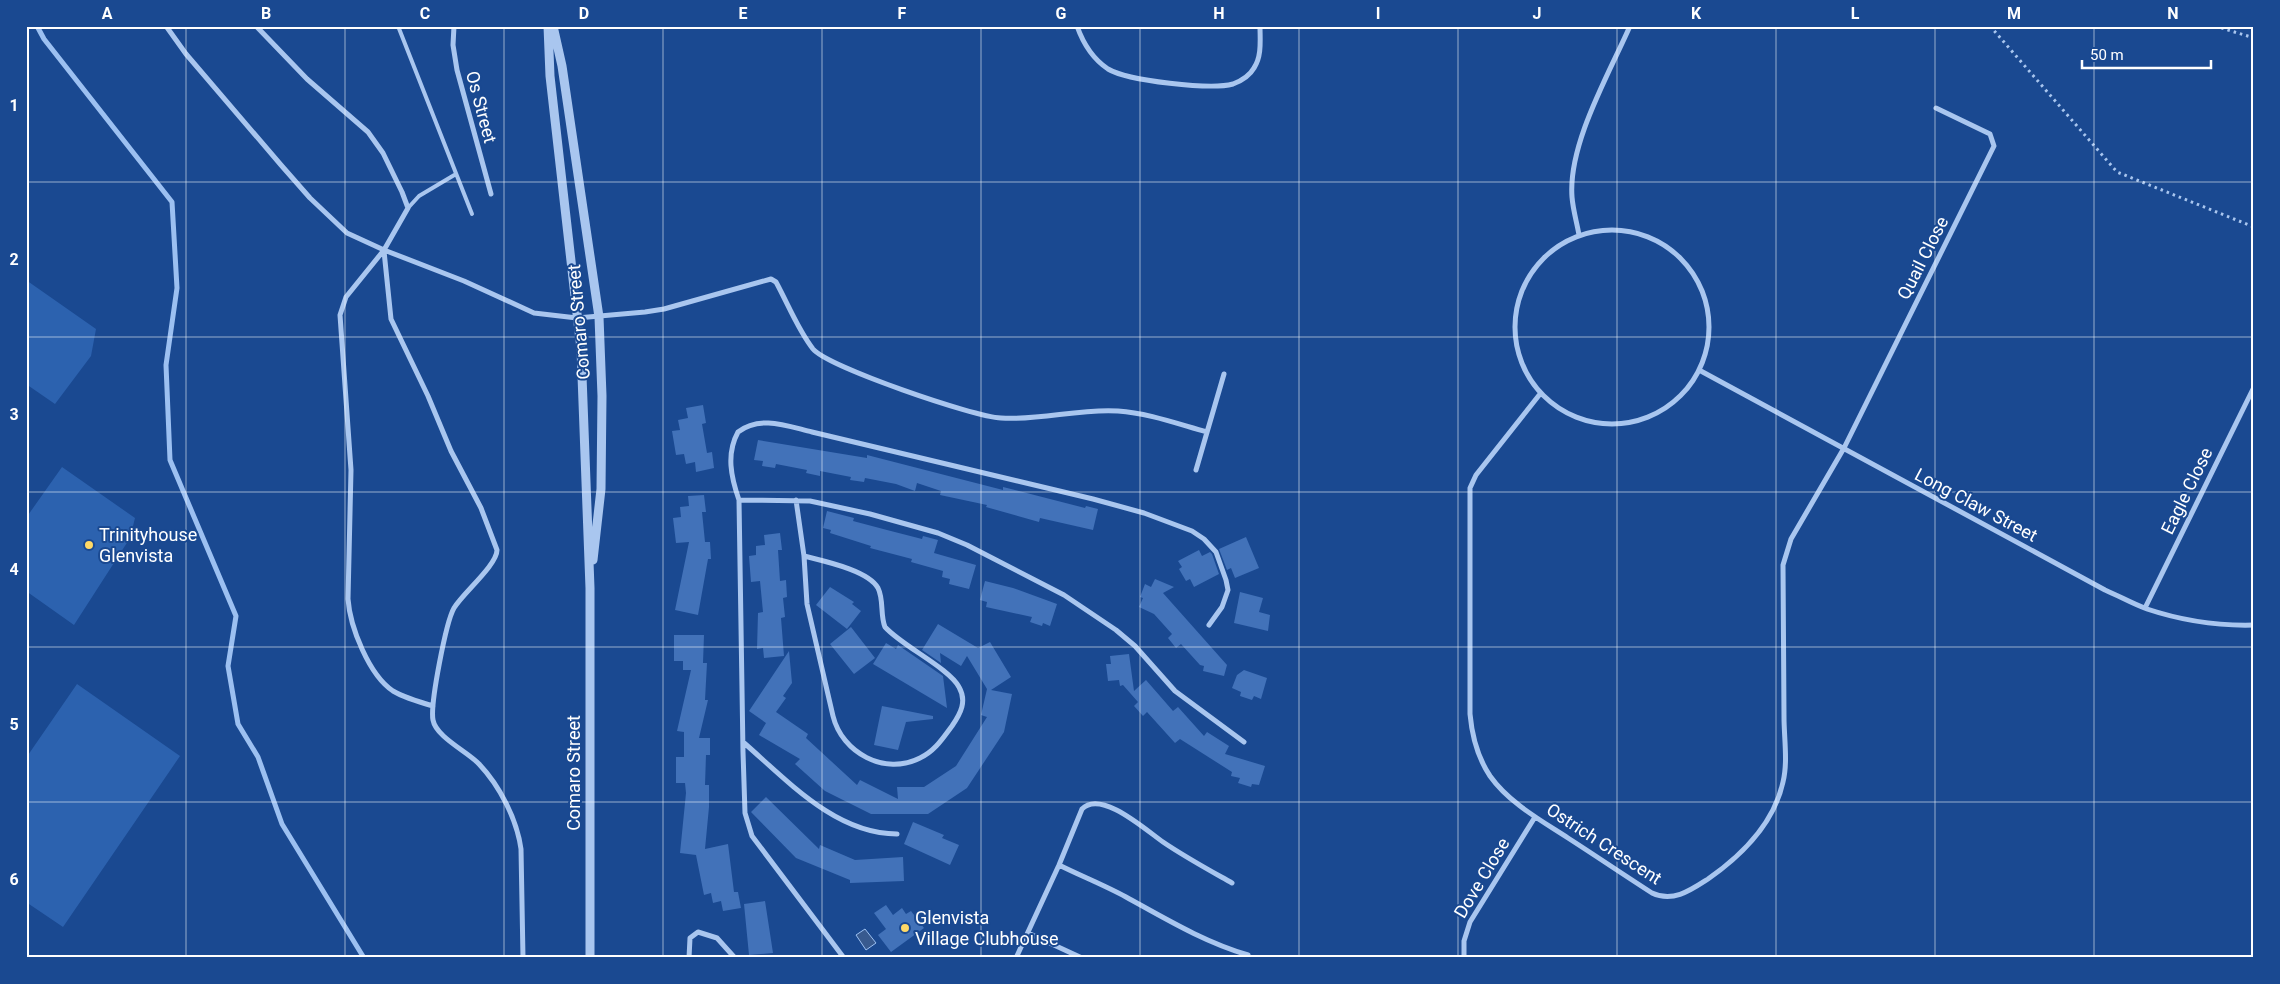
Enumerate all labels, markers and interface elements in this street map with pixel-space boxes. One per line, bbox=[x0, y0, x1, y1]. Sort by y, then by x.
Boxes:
text: A bbox=[102, 4, 113, 23]
text: B bbox=[261, 4, 271, 23]
text: C bbox=[420, 4, 430, 23]
text: D bbox=[579, 4, 589, 23]
text: E bbox=[739, 4, 748, 23]
text: F bbox=[898, 4, 907, 23]
text: G bbox=[1056, 4, 1067, 23]
text: H bbox=[1213, 4, 1225, 23]
text: I bbox=[1376, 4, 1380, 23]
text: J bbox=[1533, 4, 1541, 23]
text: K bbox=[1691, 4, 1702, 23]
text: L bbox=[1851, 4, 1860, 23]
text: M bbox=[2007, 4, 2021, 23]
text: N bbox=[2167, 4, 2179, 23]
scale bar bbox=[2082, 38, 2211, 70]
text: 50 m bbox=[2090, 46, 2124, 64]
street label: Os Street bbox=[462, 69, 501, 145]
text: 1 bbox=[9, 96, 19, 115]
street label: Quail Close bbox=[1893, 213, 1952, 303]
text: 2 bbox=[9, 250, 19, 269]
street label: Comaro Street bbox=[563, 263, 594, 381]
text: 3 bbox=[9, 405, 19, 424]
street label: Eagle Close bbox=[2157, 444, 2217, 538]
street label: Long Claw Street bbox=[1911, 463, 2041, 546]
place label: Trinityhouse Glenvista bbox=[99, 524, 197, 566]
marker: Trinityhouse Glenvista bbox=[83, 539, 95, 551]
text: 4 bbox=[9, 560, 19, 579]
text: 5 bbox=[9, 715, 19, 734]
street label: Comaro Street bbox=[563, 715, 584, 831]
street label: Ostrich Crescent bbox=[1543, 799, 1666, 889]
street label: Dove Close bbox=[1449, 834, 1514, 922]
text: 6 bbox=[9, 870, 19, 889]
place label: Glenvista Village Clubhouse bbox=[915, 907, 1059, 949]
marker: Glenvista Village Clubhouse bbox=[899, 922, 911, 934]

